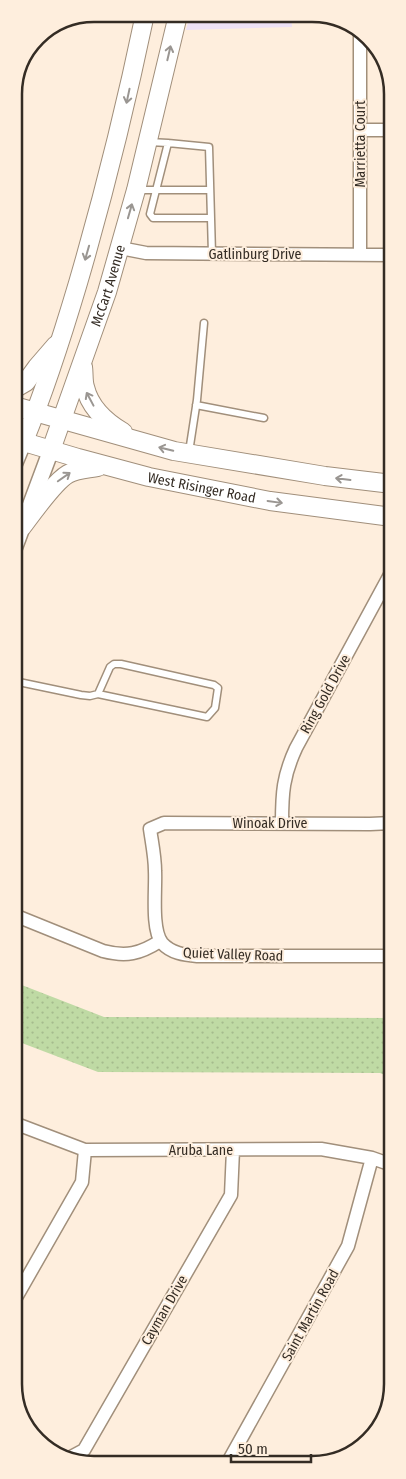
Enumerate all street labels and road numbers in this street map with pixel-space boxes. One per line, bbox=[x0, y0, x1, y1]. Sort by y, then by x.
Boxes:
street label: Marrietta Court bbox=[352, 100, 369, 188]
street label: McCart Avenue bbox=[87, 243, 129, 329]
street label: Gatlinburg Drive bbox=[209, 246, 302, 263]
street label: West Risinger Road bbox=[146, 469, 257, 507]
street label: Ring Gold Drive bbox=[297, 652, 354, 737]
street label: Winoak Drive bbox=[233, 815, 308, 832]
street label: Quiet Valley Road bbox=[182, 944, 283, 965]
street label: Aruba Lane bbox=[169, 1142, 233, 1159]
street label: Saint Martin Road bbox=[278, 1266, 343, 1364]
street label: Cayman Drive bbox=[138, 1272, 191, 1348]

